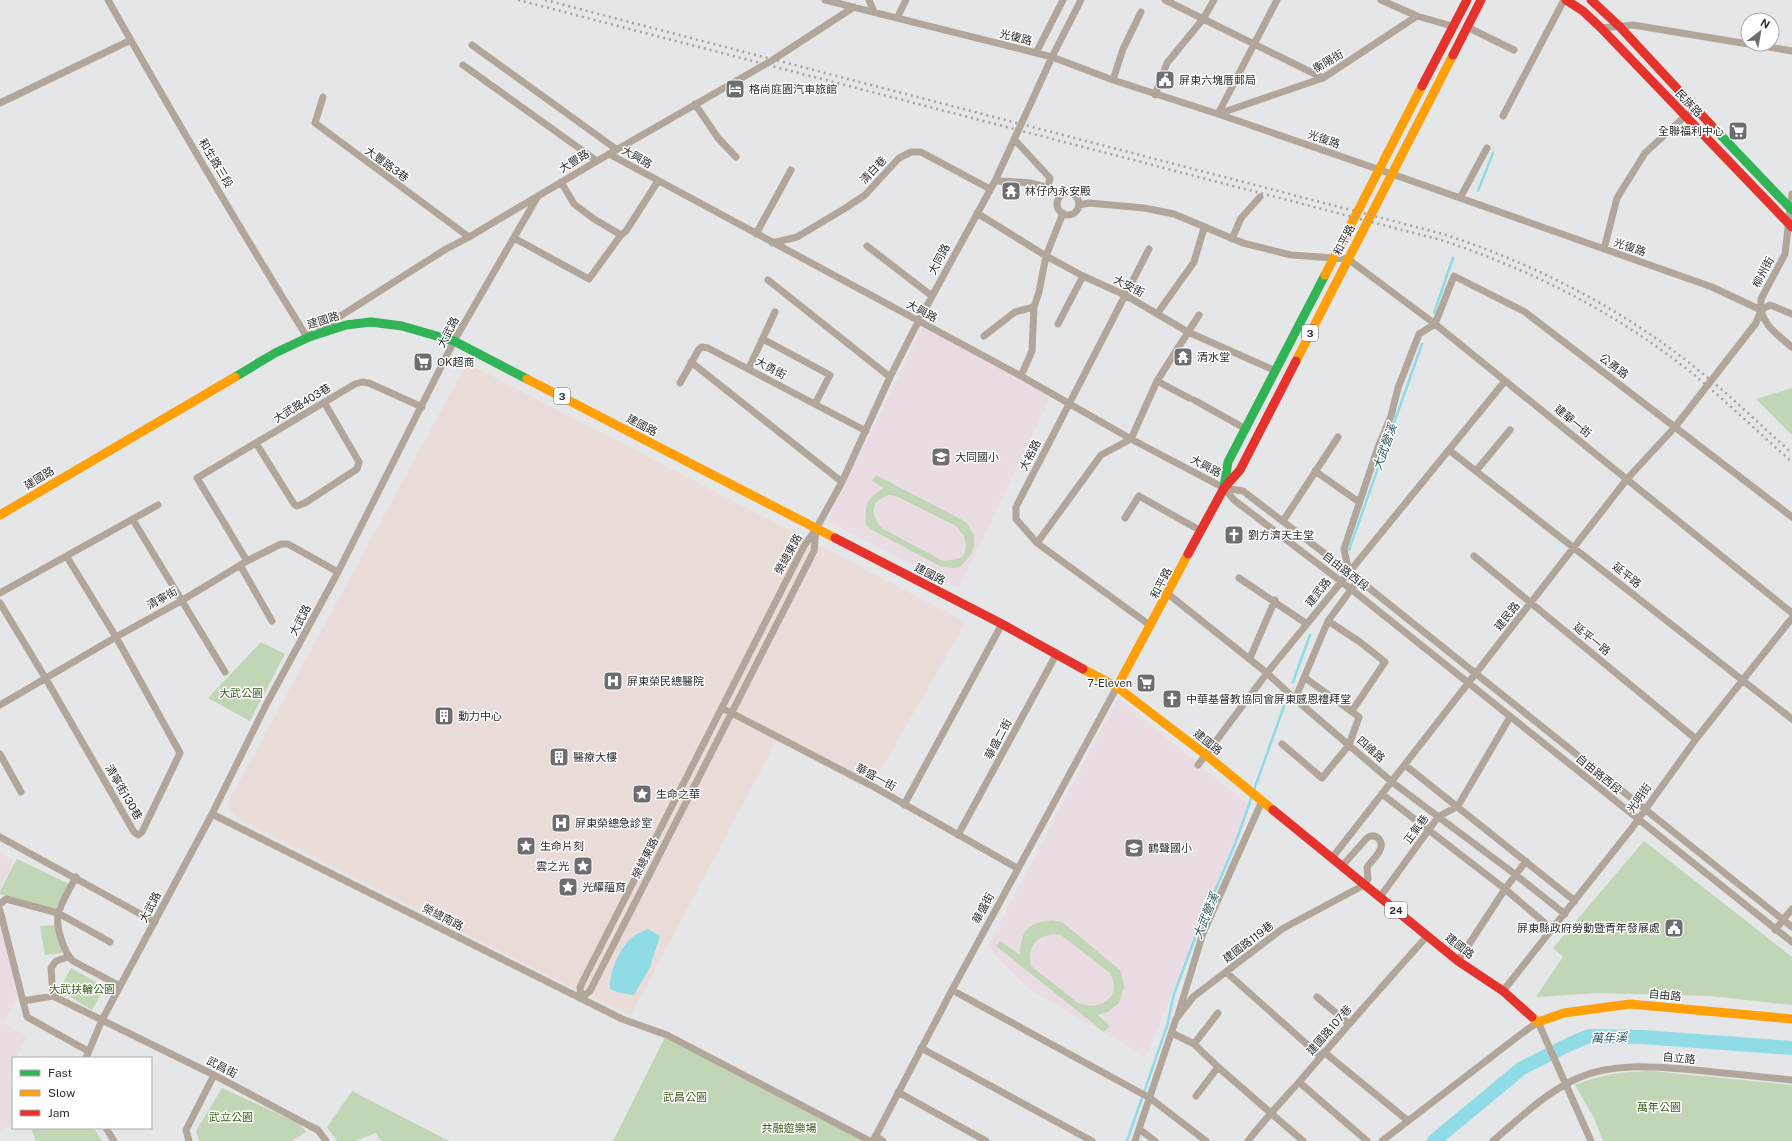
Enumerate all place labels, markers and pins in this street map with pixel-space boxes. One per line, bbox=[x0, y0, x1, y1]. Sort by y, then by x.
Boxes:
public building icon: 屏東六塊厝郵局 bbox=[1154, 69, 1176, 91]
place label: 屏東六塊厝郵局 bbox=[1179, 74, 1256, 86]
hotel icon: 格尚庭園汽車旅館 bbox=[724, 78, 746, 100]
place label: 格尚庭園汽車旅館 bbox=[749, 83, 837, 95]
supermarket icon: 全聯福利中心 bbox=[1727, 120, 1749, 142]
place label: 全聯福利中心 bbox=[1658, 125, 1724, 137]
temple icon: 林仔內永安殿 bbox=[1000, 180, 1022, 202]
place label: 林仔內永安殿 bbox=[1025, 185, 1091, 197]
temple icon: 清水堂 bbox=[1172, 346, 1194, 368]
supermarket icon: OK超商 bbox=[412, 351, 434, 373]
place label: 清水堂 bbox=[1197, 351, 1230, 363]
place label: OK超商 bbox=[437, 356, 475, 368]
school or university icon: 大同國小 bbox=[930, 446, 952, 468]
place label: 大同國小 bbox=[955, 451, 999, 463]
church icon: 劉方濟天主堂 bbox=[1223, 524, 1245, 546]
place label: 劉方濟天主堂 bbox=[1248, 529, 1314, 541]
hospital icon: 屏東榮民總醫院 bbox=[602, 670, 624, 692]
supermarket icon: 7-Eleven bbox=[1135, 672, 1157, 694]
place label: 屏東榮民總醫院 bbox=[627, 675, 704, 687]
place label: 7-Eleven bbox=[1087, 677, 1132, 689]
church icon: 中華基督教協同會屏東感恩禮拜堂 bbox=[1161, 688, 1183, 710]
place label: 中華基督教協同會屏東感恩禮拜堂 bbox=[1186, 693, 1351, 705]
building icon: 動力中心 bbox=[433, 705, 455, 727]
place label: 動力中心 bbox=[458, 710, 502, 722]
building icon: 醫療大樓 bbox=[548, 746, 570, 768]
place label: 醫療大樓 bbox=[573, 751, 617, 763]
place icon: 生命之華 bbox=[631, 783, 653, 805]
place label: 生命之華 bbox=[656, 788, 700, 800]
hospital icon: 屏東榮總急診室 bbox=[550, 812, 572, 834]
place label: 屏東榮總急診室 bbox=[575, 817, 652, 829]
place icon: 生命片刻 bbox=[515, 835, 537, 857]
school or university icon: 鶴聲國小 bbox=[1123, 837, 1145, 859]
place label: 生命片刻 bbox=[540, 840, 584, 852]
place label: 鶴聲國小 bbox=[1148, 842, 1192, 854]
place icon: 雲之光 bbox=[572, 855, 594, 877]
place label: 雲之光 bbox=[536, 860, 569, 872]
place icon: 光耀蘊育 bbox=[557, 876, 579, 898]
place label: 光耀蘊育 bbox=[582, 881, 626, 893]
public building icon: 屏東縣政府勞動暨青年發展處 bbox=[1663, 917, 1685, 939]
place label: 屏東縣政府勞動暨青年發展處 bbox=[1517, 922, 1660, 934]

